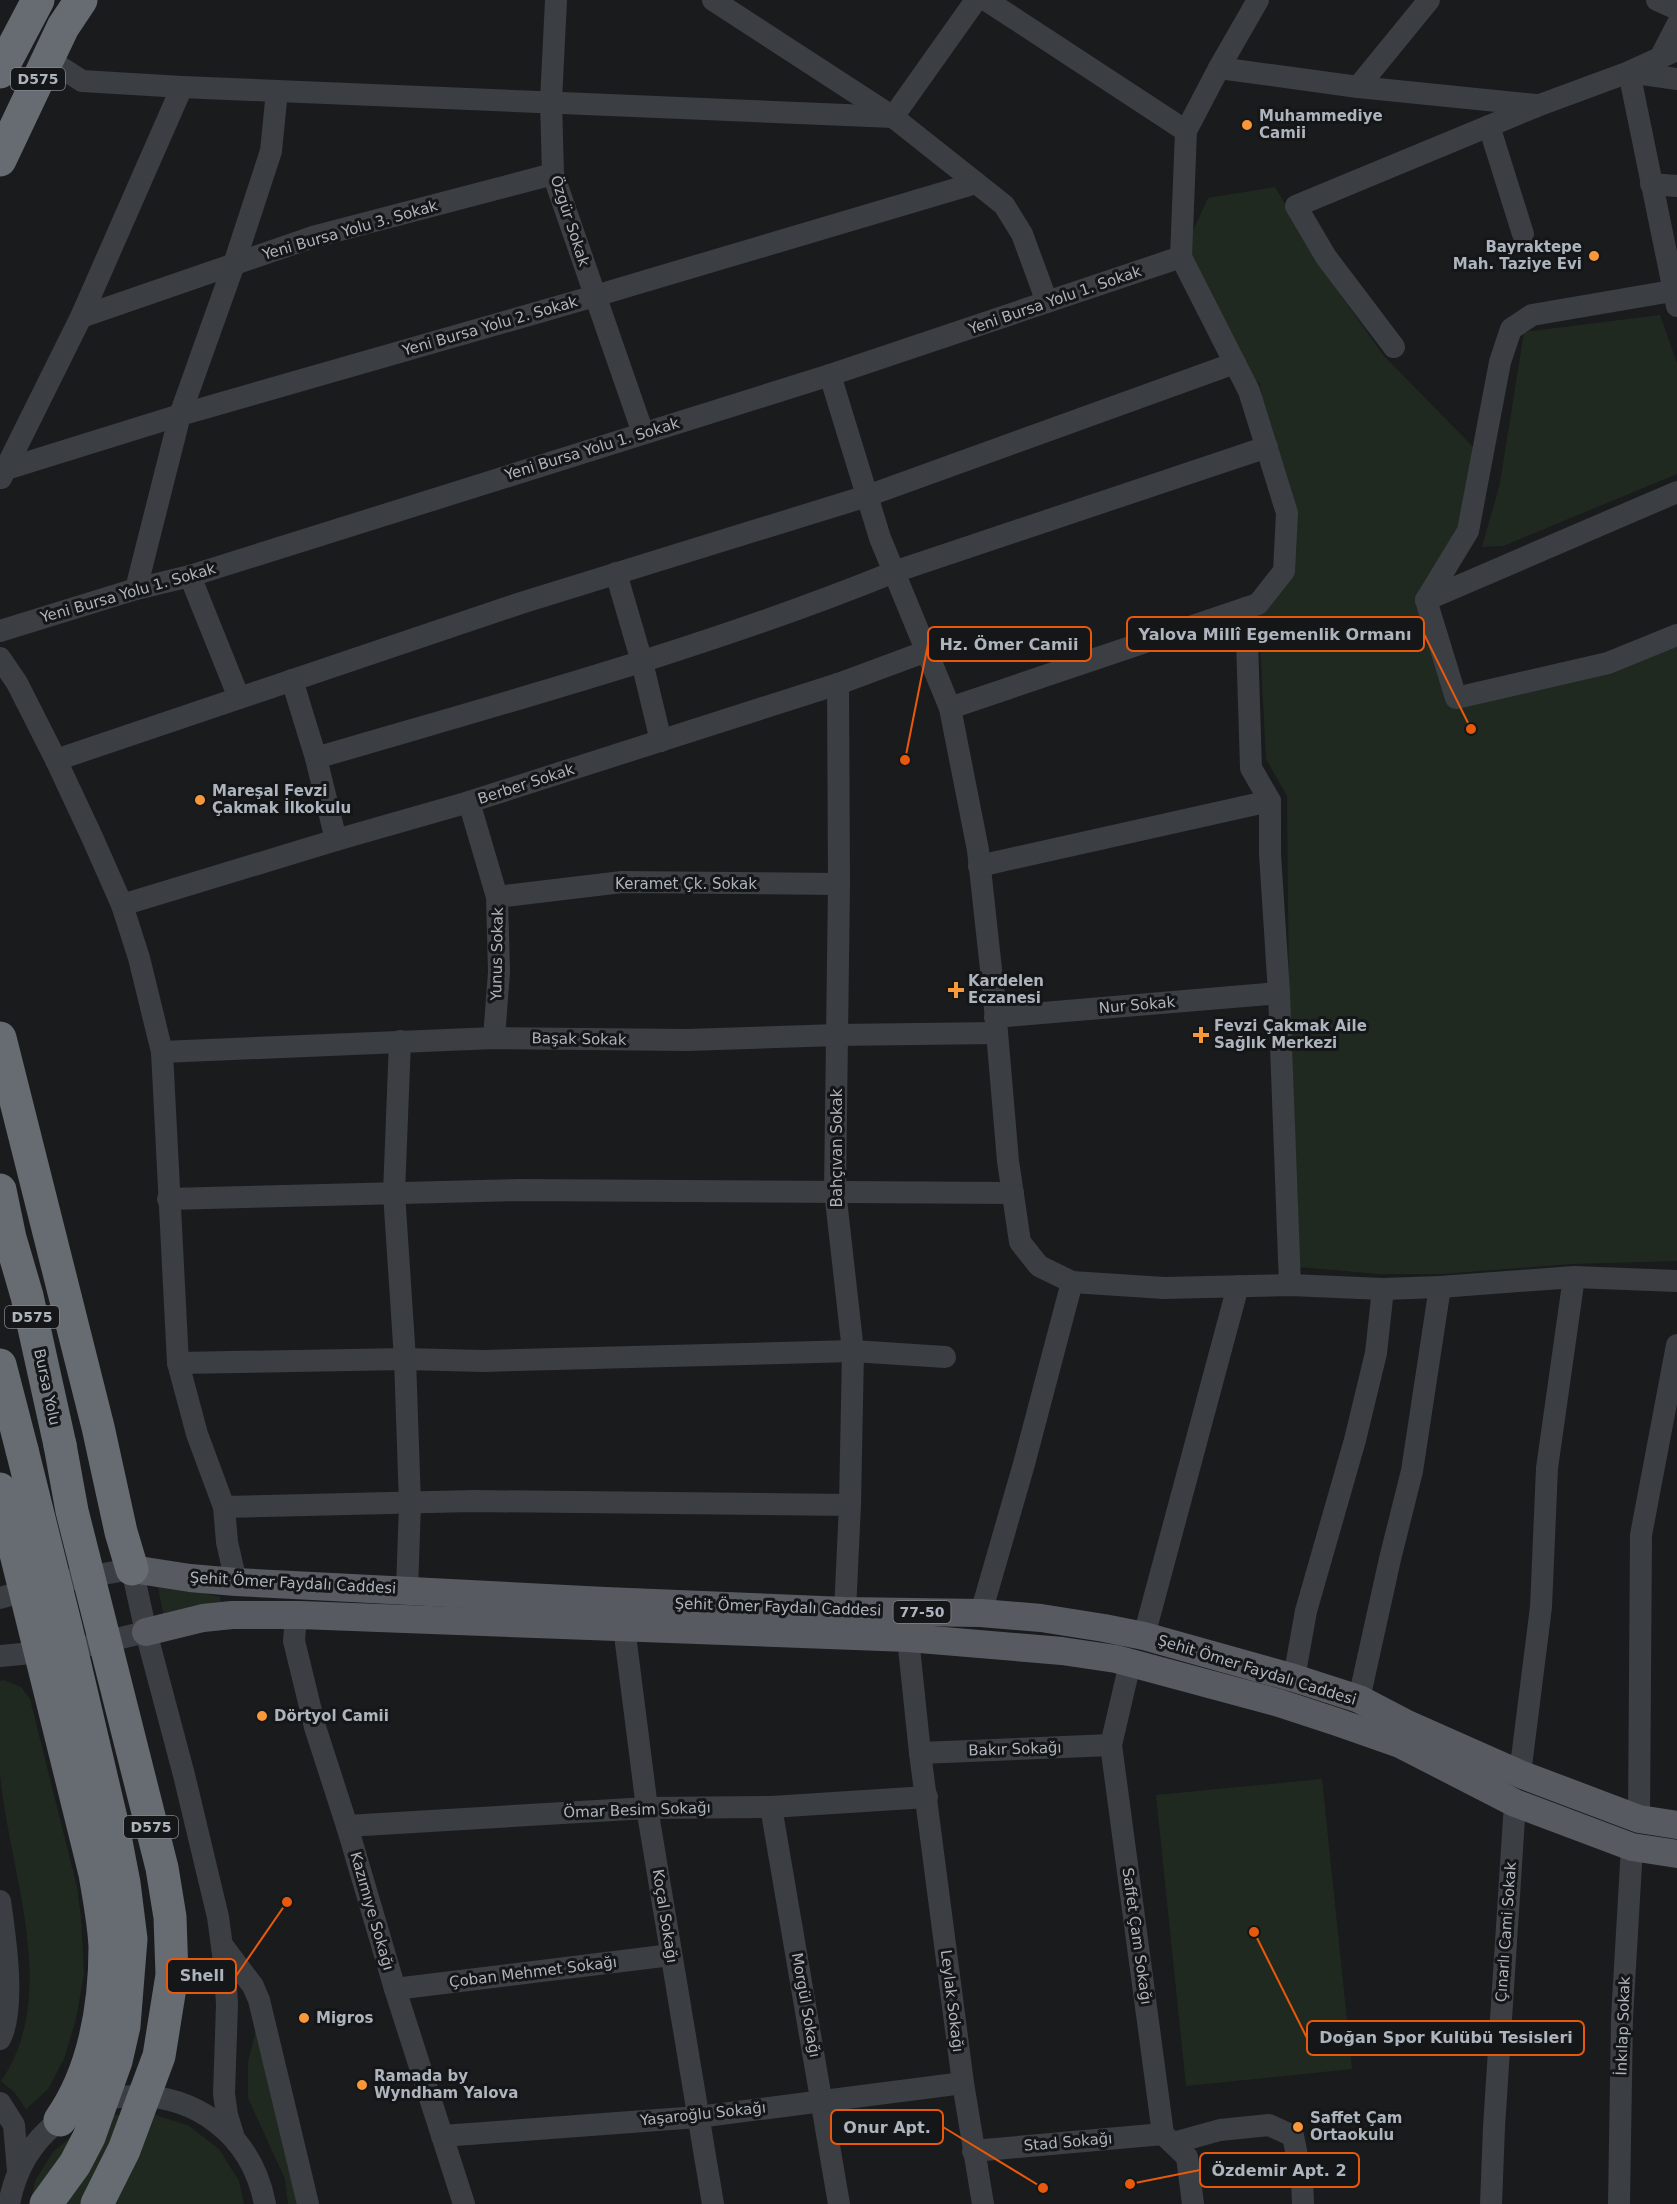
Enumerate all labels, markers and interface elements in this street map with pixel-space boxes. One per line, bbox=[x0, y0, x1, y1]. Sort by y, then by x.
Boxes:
road number: D575 bbox=[11, 68, 65, 90]
place label: Muhammediye Camii bbox=[1259, 107, 1383, 142]
marker: Muhammediye Camii bbox=[1240, 118, 1254, 132]
street label: Özgür Sokak bbox=[547, 173, 594, 269]
street label: Yeni Bursa Yolu 3. Sokak bbox=[259, 196, 440, 264]
place label: Bayraktepe Mah. Taziye Evi bbox=[1453, 238, 1582, 273]
marker: Bayraktepe Mah. Taziye Evi bbox=[1587, 249, 1601, 263]
street label: Yeni Bursa Yolu 1. Sokak bbox=[965, 262, 1144, 338]
street label: Yeni Bursa Yolu 2. Sokak bbox=[399, 292, 580, 360]
street label: Yeni Bursa Yolu 1. Sokak bbox=[502, 414, 682, 484]
street label: Yeni Bursa Yolu 1. Sokak bbox=[37, 559, 218, 627]
callout: Yalova Millî Egemenlik Ormanı bbox=[1127, 617, 1424, 651]
text: Yalova Millî Egemenlik Ormanı bbox=[1138, 625, 1411, 644]
callout: Hz. Ömer Camii bbox=[928, 627, 1091, 661]
text: Hz. Ömer Camii bbox=[939, 635, 1079, 654]
street label: Berber Sokak bbox=[475, 760, 577, 808]
place label: Mareşal Fevzi Çakmak İlkokulu bbox=[212, 782, 351, 817]
marker: Mareşal Fevzi Çakmak İlkokulu bbox=[193, 793, 207, 807]
street label: Keramet Çk. Sokak bbox=[615, 875, 757, 893]
street label: Yunus Sokak bbox=[487, 907, 507, 1002]
place label: Kardelen Eczanesi bbox=[968, 972, 1044, 1007]
marker: Kardelen Eczanesi bbox=[949, 983, 963, 997]
street label: Nur Sokak bbox=[1098, 993, 1176, 1017]
place label: Fevzi Çakmak Aile Sağlık Merkezi bbox=[1214, 1017, 1367, 1052]
marker: Fevzi Çakmak Aile Sağlık Merkezi bbox=[1192, 1026, 1210, 1044]
street label: Başak Sokak bbox=[531, 1029, 627, 1049]
street label: Bahçıvan Sokak bbox=[828, 1088, 846, 1207]
road number: D575 bbox=[5, 1306, 59, 1328]
street label: Bursa Yolu bbox=[30, 1347, 64, 1427]
street label: Şehit Ömer Faydalı Caddesi bbox=[189, 1568, 397, 1597]
street label: Şehit Ömer Faydalı Caddesi bbox=[674, 1593, 882, 1620]
road number: 77-50 bbox=[894, 1601, 950, 1623]
street label: Şehit Ömer Faydalı Caddesi bbox=[1156, 1630, 1359, 1709]
place label: Dörtyol Camii bbox=[274, 1707, 389, 1725]
marker: Dörtyol Camii bbox=[255, 1709, 269, 1723]
street label: Bakır Sokağı bbox=[968, 1738, 1062, 1760]
street label: Ömar Besim Sokağı bbox=[563, 1797, 711, 1822]
road number: D575 bbox=[124, 1816, 178, 1838]
street label: Kazımıye Sokağı bbox=[346, 1850, 398, 1972]
street label: Çınarlı Cami Sokak bbox=[1492, 1861, 1520, 2003]
street label: Saffet Çam Sokağı bbox=[1118, 1866, 1156, 2006]
street label: Koçal Sokağı bbox=[649, 1868, 681, 1964]
street label: Leylak Sokağı bbox=[937, 1949, 967, 2053]
street label: Morgül Sokağı bbox=[788, 1951, 824, 2059]
street label: Çoban Mehmet Sokağı bbox=[448, 1953, 618, 1991]
callout: Shell bbox=[167, 1959, 236, 1993]
text: Shell bbox=[180, 1966, 224, 1985]
street label: İnkılap Sokak bbox=[1611, 1976, 1634, 2076]
place label: Migros bbox=[316, 2009, 374, 2027]
marker: Migros bbox=[297, 2011, 311, 2025]
callout: Doğan Spor Kulübü Tesisleri bbox=[1307, 2021, 1584, 2055]
text: Doğan Spor Kulübü Tesisleri bbox=[1319, 2028, 1573, 2047]
place label: Ramada by Wyndham Yalova bbox=[374, 2067, 518, 2102]
marker: Ramada by Wyndham Yalova bbox=[355, 2078, 369, 2092]
street label: Yaşaroğlu Sokağı bbox=[638, 2098, 767, 2130]
place label: Saffet Çam Ortaokulu bbox=[1310, 2109, 1402, 2144]
callout: Onur Apt. bbox=[831, 2110, 943, 2144]
text: Onur Apt. bbox=[843, 2118, 931, 2137]
marker: Saffet Çam Ortaokulu bbox=[1291, 2120, 1305, 2134]
street label: Stad Sokağı bbox=[1023, 2129, 1113, 2155]
callout: Özdemir Apt. 2 bbox=[1200, 2153, 1359, 2187]
text: Özdemir Apt. 2 bbox=[1211, 2161, 1347, 2180]

